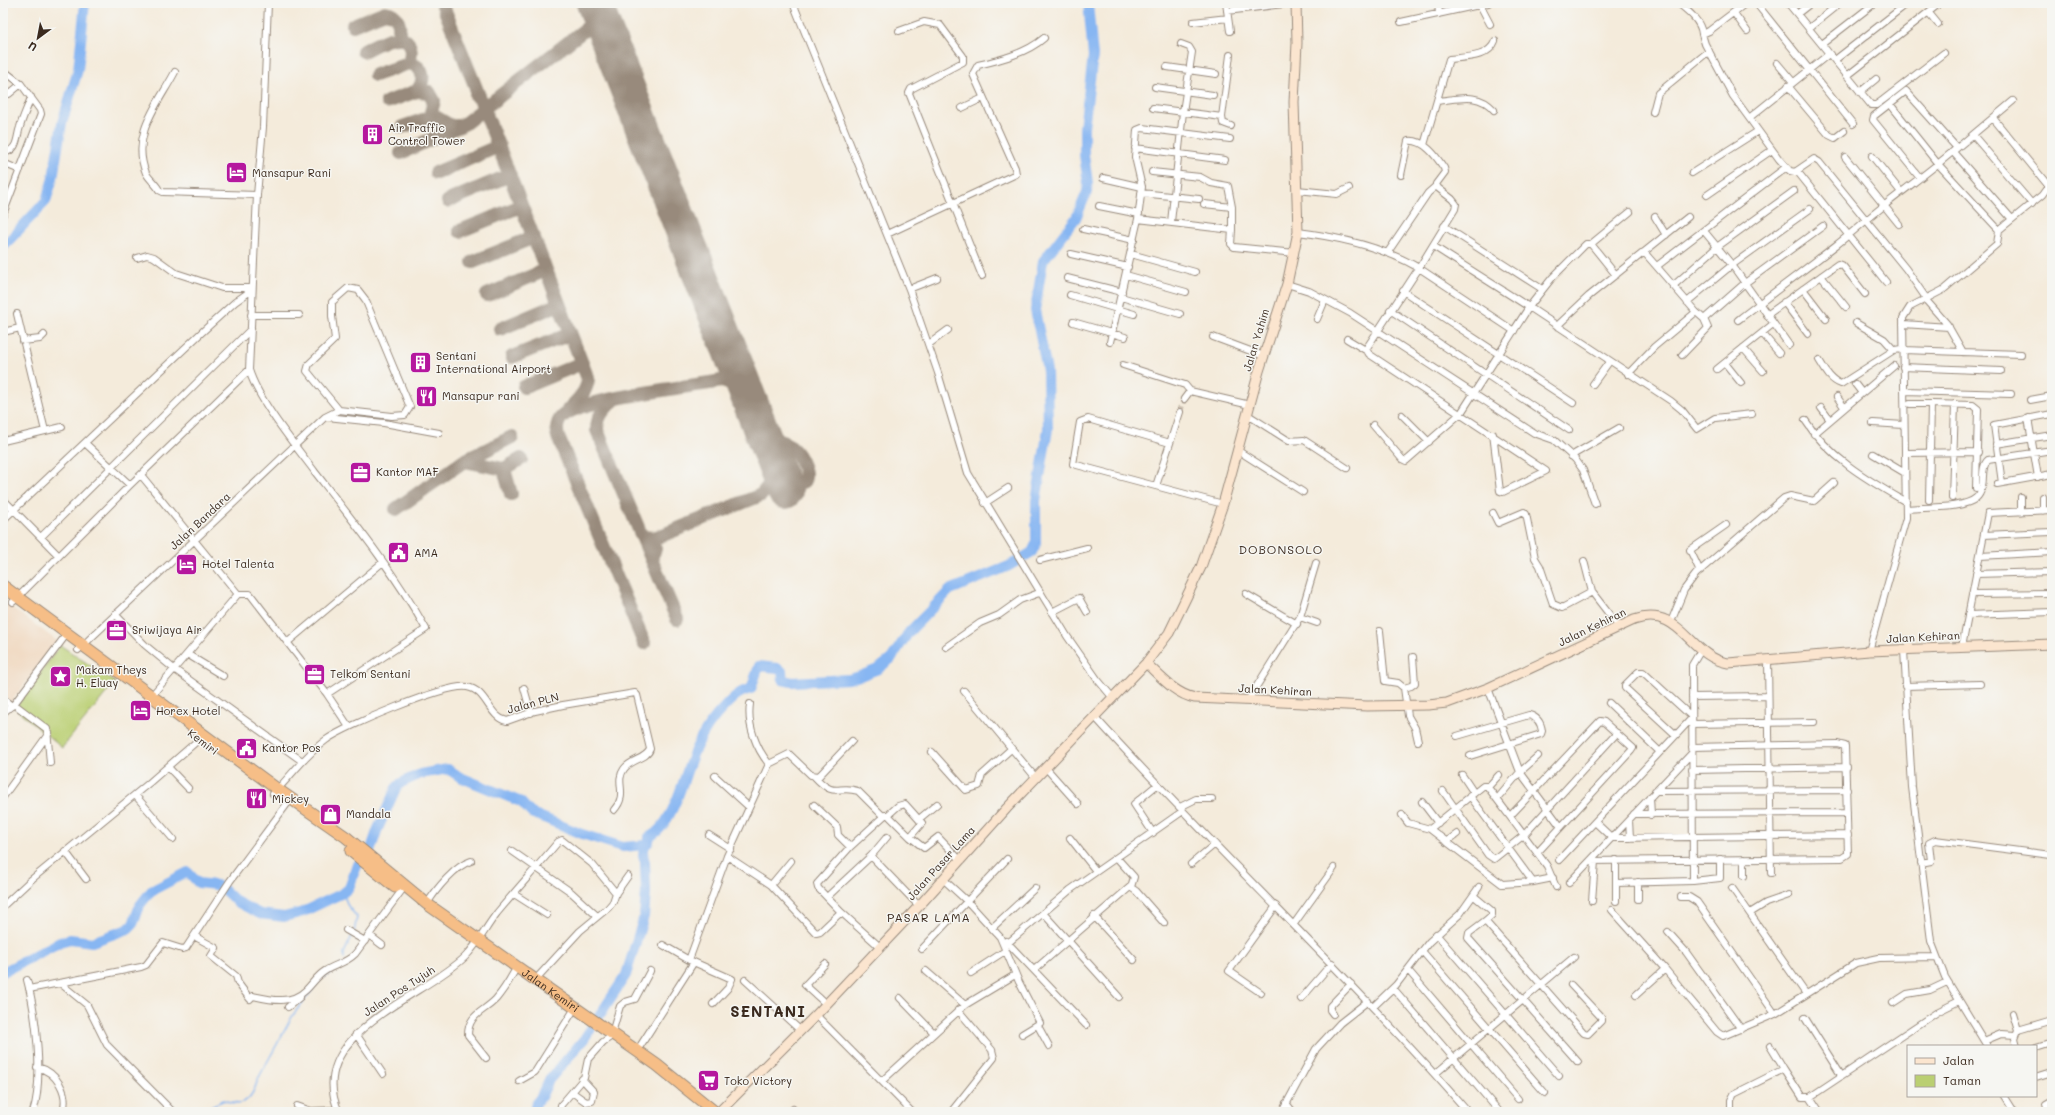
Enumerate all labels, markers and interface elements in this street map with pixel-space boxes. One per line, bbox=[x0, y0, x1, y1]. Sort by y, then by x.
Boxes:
north arrow bbox=[18, 18, 58, 58]
text: U bbox=[25, 38, 40, 55]
place label: Air Traffic Control Tower bbox=[388, 120, 465, 148]
building icon: Air Traffic Control Tower bbox=[360, 121, 386, 147]
hotel icon: Mansapur Rani bbox=[223, 160, 249, 186]
place label: Mansapur Rani bbox=[252, 165, 331, 180]
street label: Jalan Yahim bbox=[1239, 307, 1272, 373]
place label: Sentani International Airport bbox=[436, 348, 551, 376]
building icon: Sentani International Airport bbox=[407, 349, 433, 375]
restaurant icon: Mansapur rani bbox=[414, 383, 440, 409]
place label: Mansapur rani bbox=[442, 388, 520, 403]
office icon: Kantor MAF bbox=[347, 459, 373, 485]
place label: Kantor MAF bbox=[376, 464, 439, 479]
street label: Jalan Bandara bbox=[166, 488, 233, 553]
public building icon: AMA bbox=[386, 540, 412, 566]
district label: DOBONSOLO bbox=[1239, 541, 1323, 557]
place label: AMA bbox=[414, 545, 438, 560]
hotel icon: Hotel Talenta bbox=[173, 551, 199, 577]
place label: Hotel Talenta bbox=[202, 556, 275, 571]
street label: Jalan Kehiran bbox=[1555, 604, 1628, 649]
office icon: Sriwijaya Air bbox=[104, 617, 130, 643]
place label: Sriwijaya Air bbox=[132, 622, 202, 637]
street label: Jalan Kehiran bbox=[1886, 627, 1960, 646]
office icon: Telkom Sentani bbox=[302, 661, 328, 687]
place label: Makam Theys H. Eluay bbox=[76, 662, 147, 690]
place icon: Makam Theys H. Eluay bbox=[47, 663, 73, 689]
place label: Telkom Sentani bbox=[330, 666, 411, 681]
street label: Jalan Kehiran bbox=[1238, 680, 1312, 699]
street label: Jalan PLN bbox=[505, 688, 560, 717]
hotel icon: Horex Hotel bbox=[127, 698, 153, 724]
place label: Horex Hotel bbox=[156, 703, 221, 718]
street label: Kemiri bbox=[185, 725, 222, 758]
public building icon: Kantor Pos bbox=[233, 735, 259, 761]
place label: Kantor Pos bbox=[262, 740, 321, 755]
restaurant icon: Mickey bbox=[243, 786, 269, 812]
place label: Mickey bbox=[272, 791, 309, 806]
shop icon: Mandala bbox=[318, 801, 344, 827]
place label: Mandala bbox=[346, 806, 391, 821]
street label: Jalan Pasar Lama bbox=[903, 822, 978, 903]
district label: PASAR LAMA bbox=[887, 909, 971, 925]
street label: Jalan Pos Tujuh bbox=[360, 962, 437, 1019]
street label: Jalan Kemiri bbox=[519, 965, 582, 1015]
district label: SENTANI bbox=[730, 1001, 806, 1021]
legend bbox=[1907, 1045, 2037, 1097]
text: Jalan bbox=[1943, 1052, 1974, 1068]
supermarket icon: Toko Victory bbox=[696, 1068, 722, 1094]
text: Taman bbox=[1943, 1072, 1981, 1088]
place label: Toko Victory bbox=[724, 1073, 792, 1088]

